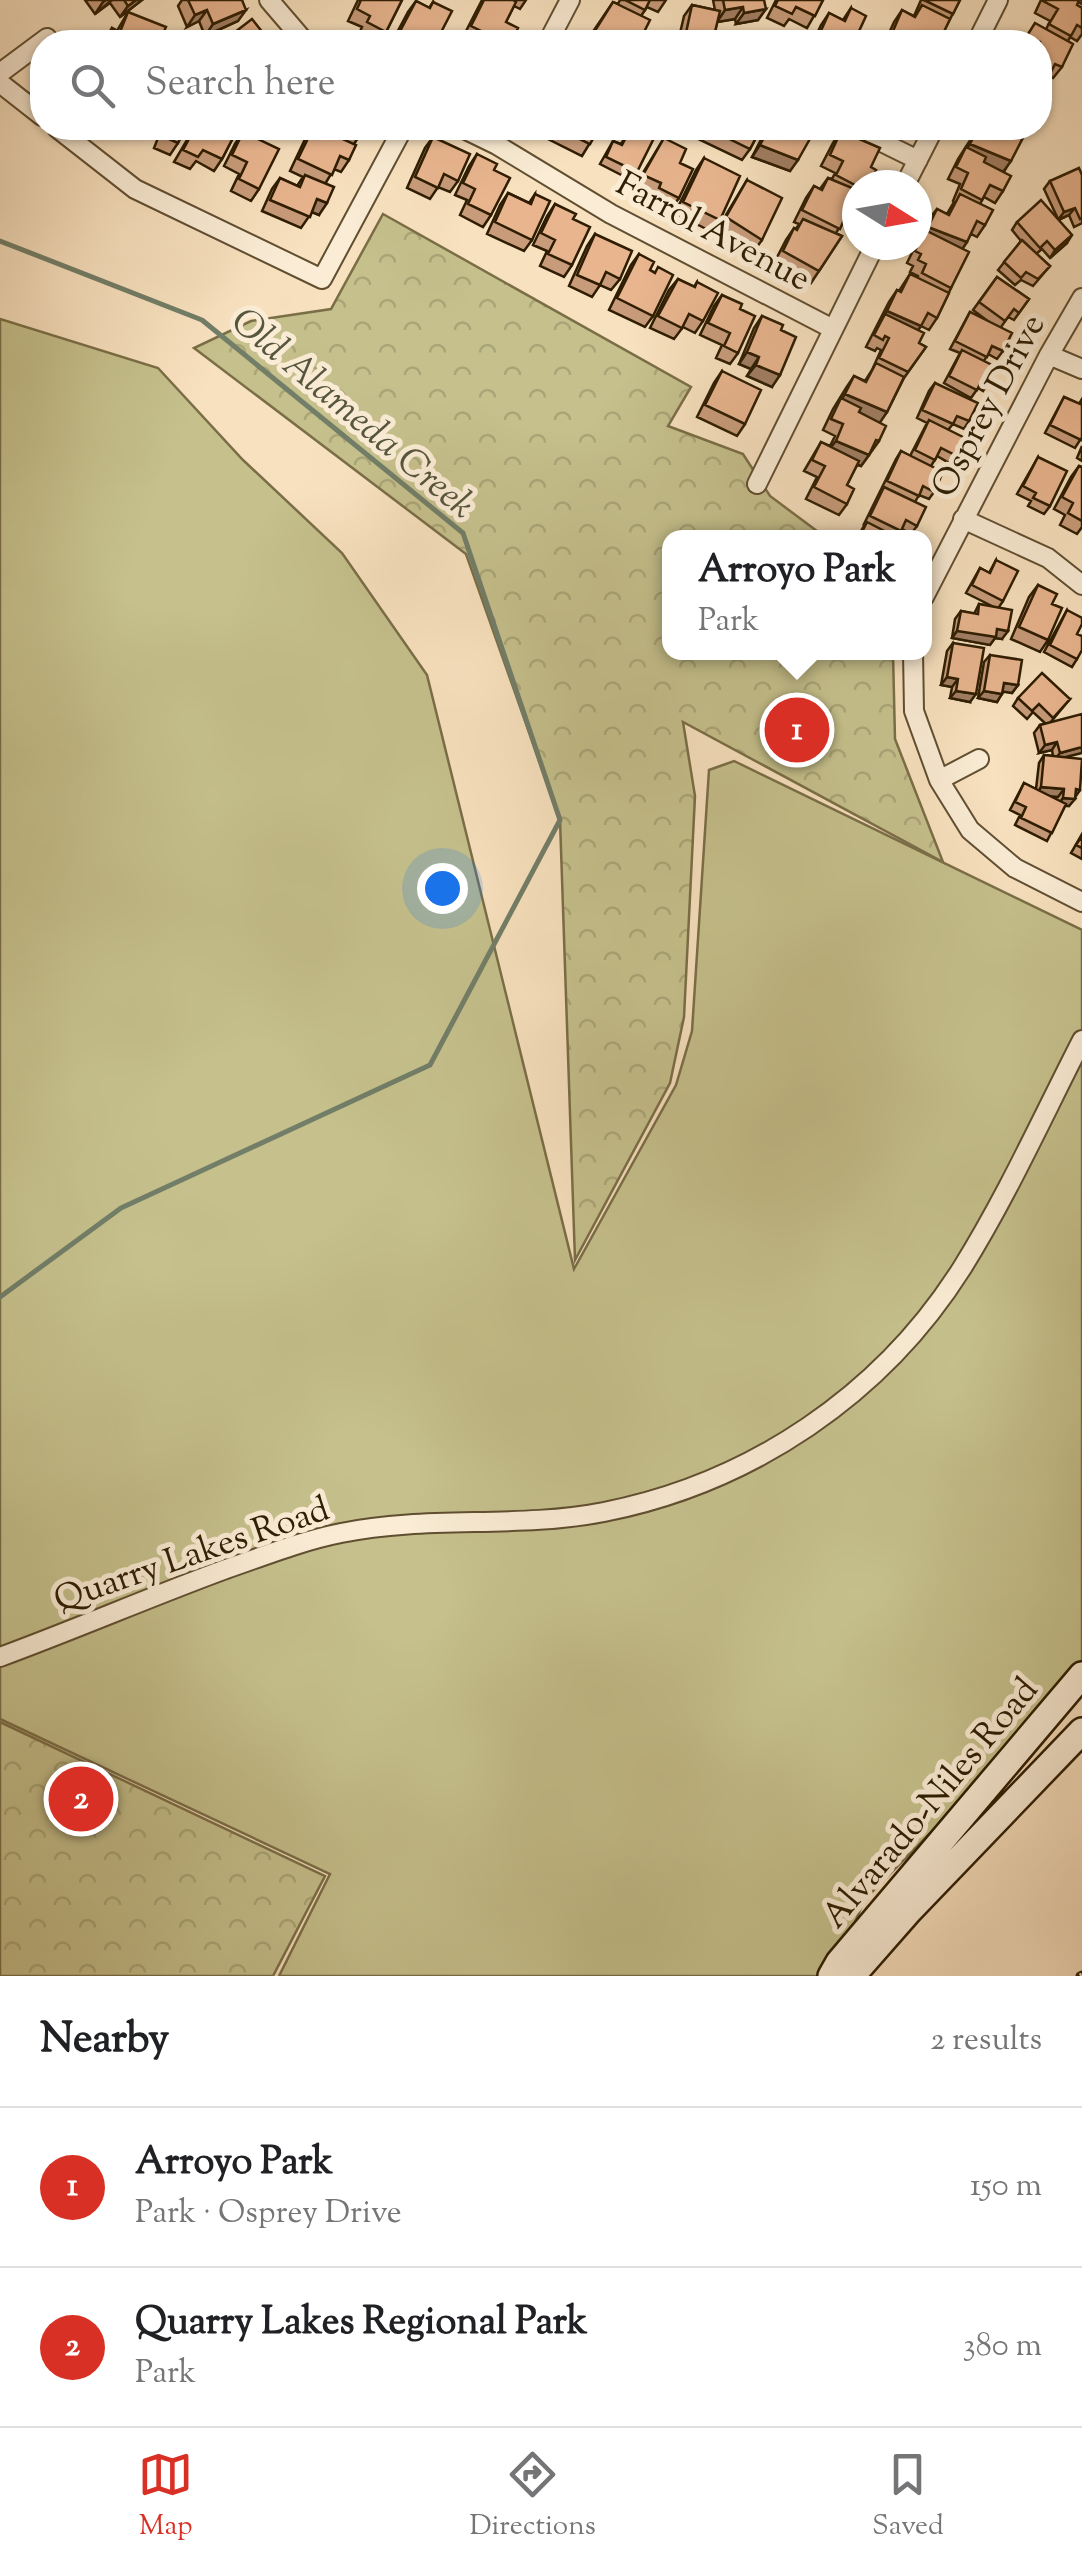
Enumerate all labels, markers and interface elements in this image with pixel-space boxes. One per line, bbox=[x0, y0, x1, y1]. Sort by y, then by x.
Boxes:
search box bbox=[30, 30, 1052, 140]
icon: search bbox=[65, 58, 120, 113]
text: Search here bbox=[145, 58, 336, 112]
street label: Farrol Avenue bbox=[606, 160, 819, 306]
north arrow bbox=[842, 170, 932, 260]
water label: Old Alameda Creek bbox=[218, 297, 485, 533]
street label: Osprey Drive bbox=[920, 306, 1060, 507]
popup bbox=[662, 530, 932, 660]
text: Arroyo Park bbox=[698, 545, 896, 599]
text: Park bbox=[698, 599, 759, 645]
pin: 1 bbox=[764, 692, 830, 768]
your location bbox=[417, 863, 468, 914]
street label: Quarry Lakes Road bbox=[48, 1485, 337, 1627]
street label: Alvarado-Niles Road bbox=[811, 1667, 1052, 1941]
pin: 2 bbox=[48, 1762, 114, 1836]
text: Nearby bbox=[40, 2011, 169, 2071]
text: 2 results bbox=[930, 2018, 1042, 2064]
text: Arroyo Park bbox=[135, 2137, 333, 2191]
text: 1 bbox=[67, 2164, 78, 2210]
text: 150 m bbox=[970, 2164, 1042, 2210]
text: Park · Osprey Drive bbox=[135, 2191, 402, 2237]
text: Quarry Lakes Regional Park bbox=[135, 2297, 588, 2351]
text: 2 bbox=[65, 2324, 80, 2370]
text: 380 m bbox=[963, 2324, 1042, 2370]
text: Park bbox=[135, 2351, 196, 2397]
tab: Map bbox=[138, 2447, 193, 2547]
tab: Directions bbox=[469, 2447, 596, 2547]
tab: Saved bbox=[872, 2447, 944, 2547]

